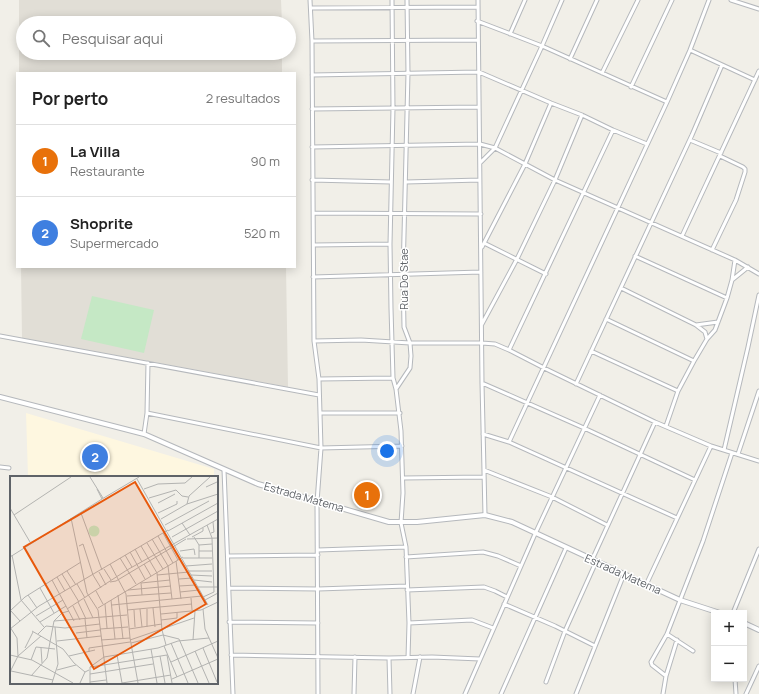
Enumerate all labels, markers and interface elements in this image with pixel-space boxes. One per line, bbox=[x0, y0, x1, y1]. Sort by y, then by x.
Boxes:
search box bbox=[16, 16, 296, 60]
icon: search bbox=[30, 27, 52, 49]
text: Pesquisar aqui bbox=[62, 28, 163, 49]
text: Por perto bbox=[32, 87, 108, 110]
text: 2 resultados bbox=[206, 89, 280, 107]
text: La Villa bbox=[70, 141, 120, 162]
text: 1 bbox=[42, 152, 48, 170]
text: 90 m bbox=[250, 152, 280, 170]
text: Restaurante bbox=[70, 162, 145, 180]
text: Shoprite bbox=[70, 213, 133, 234]
text: 2 bbox=[41, 224, 49, 242]
text: 520 m bbox=[244, 224, 280, 242]
text: Supermercado bbox=[70, 234, 159, 252]
street label: Rua Do Stae bbox=[396, 248, 411, 310]
your location bbox=[377, 441, 397, 461]
pin: 2 bbox=[82, 442, 108, 472]
inset map bbox=[10, 476, 218, 684]
street label: Estrada Matema bbox=[262, 478, 346, 515]
pin: 1 bbox=[354, 480, 380, 510]
street label: Estrada Matema bbox=[583, 550, 664, 597]
map controls bbox=[711, 610, 747, 682]
button: + bbox=[711, 610, 747, 646]
button: − bbox=[711, 646, 747, 682]

